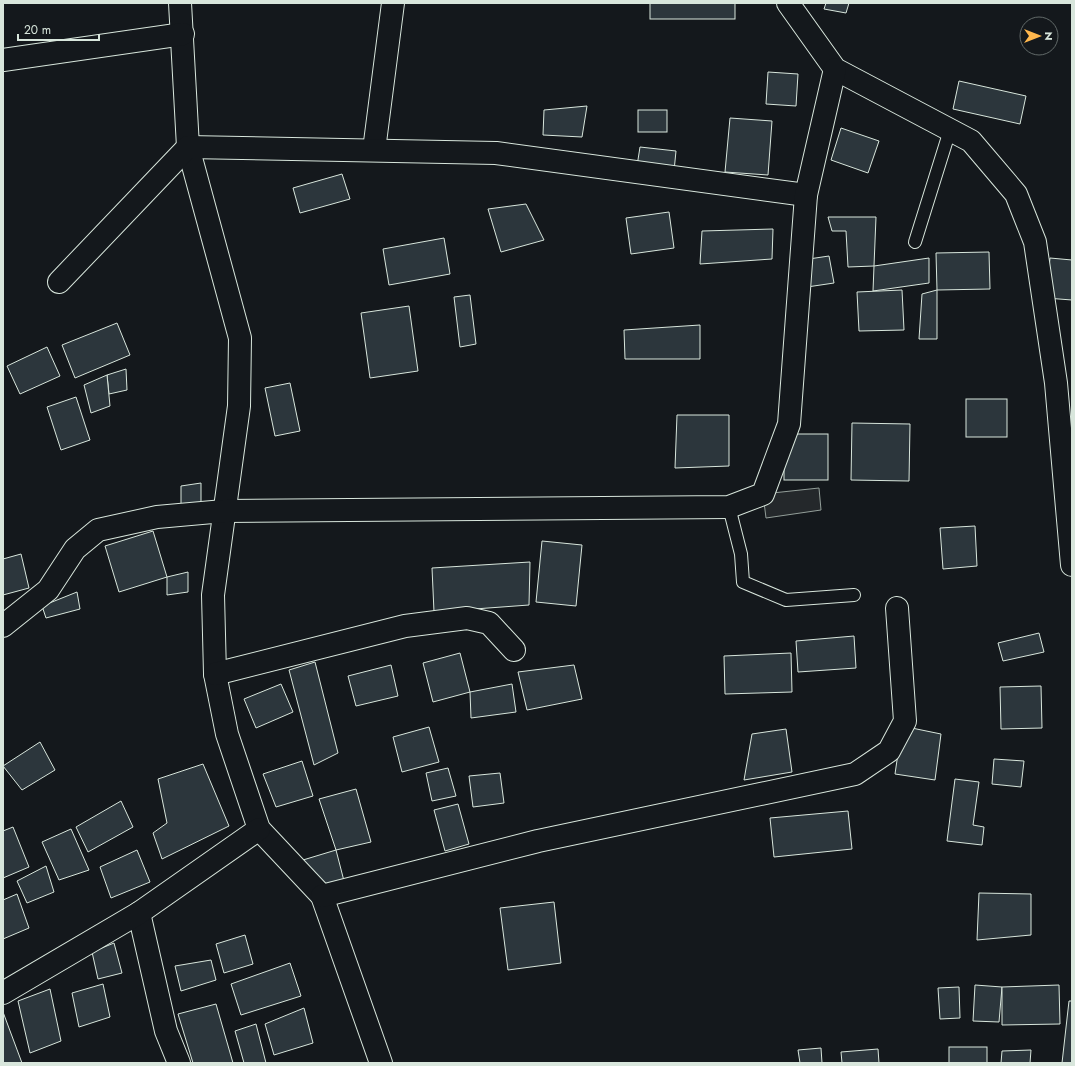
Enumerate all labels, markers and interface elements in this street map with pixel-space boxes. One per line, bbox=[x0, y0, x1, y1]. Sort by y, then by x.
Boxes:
scale bar bbox=[18, 16, 99, 42]
north arrow bbox=[1019, 16, 1059, 56]
text: 20 m bbox=[24, 21, 51, 39]
text: N bbox=[1041, 32, 1057, 40]

